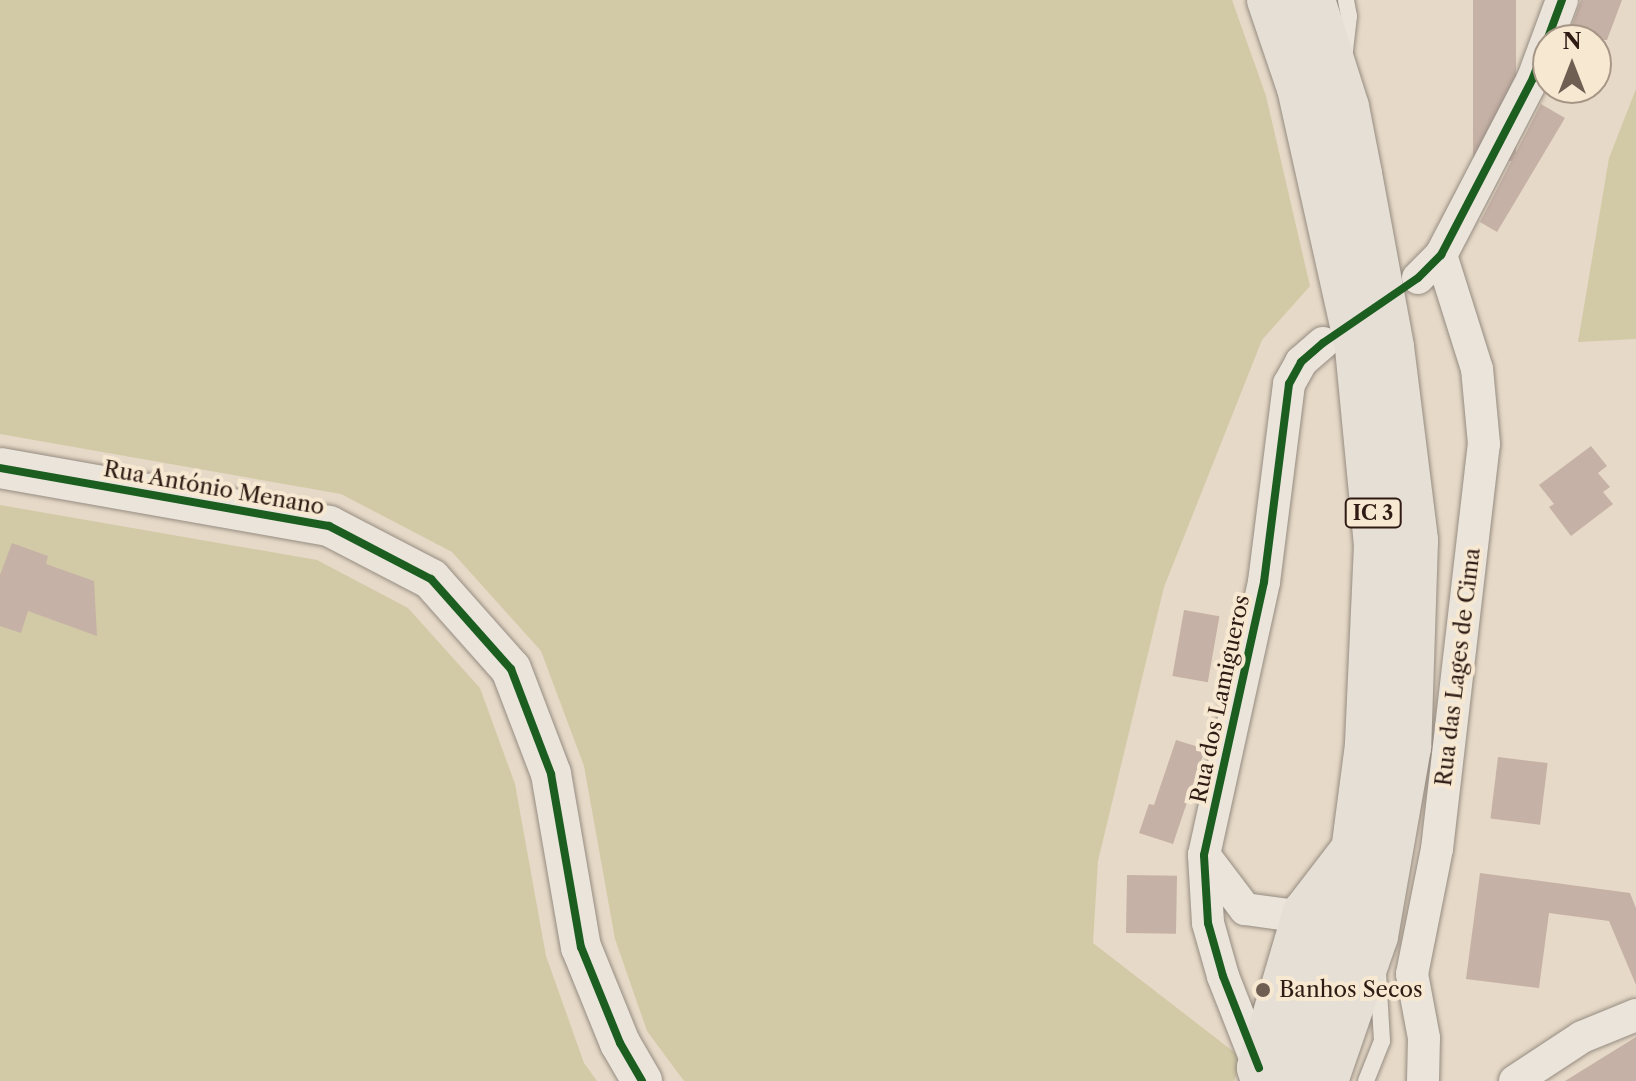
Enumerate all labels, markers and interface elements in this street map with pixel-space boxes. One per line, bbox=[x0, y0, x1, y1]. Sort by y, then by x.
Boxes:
north arrow bbox=[1532, 24, 1612, 104]
text: N bbox=[1562, 28, 1582, 55]
street label: Rua António Menano bbox=[101, 455, 327, 521]
road number: IC 3 bbox=[1343, 497, 1403, 529]
street label: Rua das Lages de Cima bbox=[1430, 546, 1486, 788]
street label: Rua dos Lamigueros bbox=[1185, 592, 1255, 806]
place label: Banhos Secos bbox=[1279, 977, 1423, 1003]
marker: Banhos Secos bbox=[1254, 981, 1272, 999]

